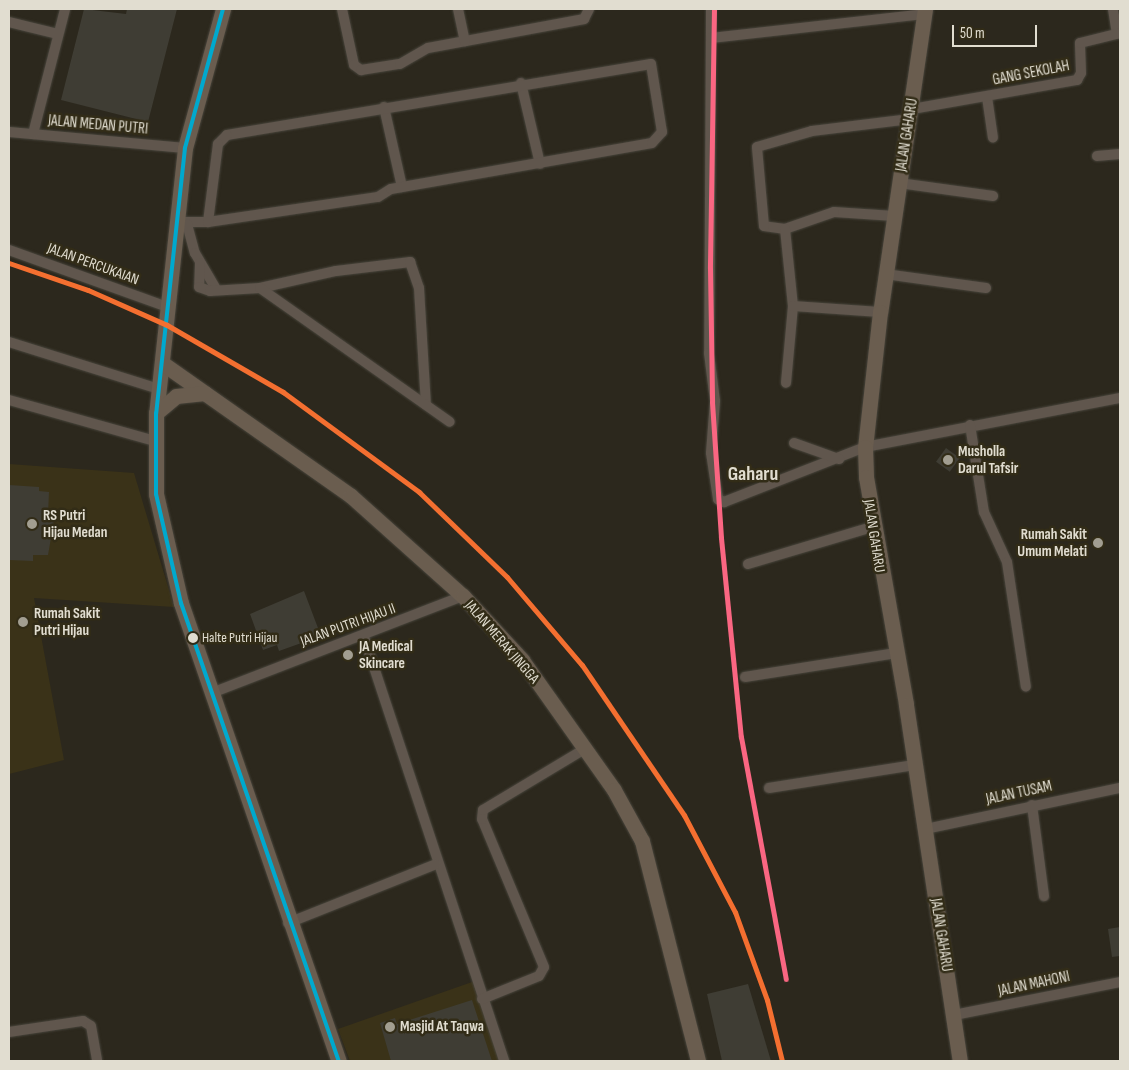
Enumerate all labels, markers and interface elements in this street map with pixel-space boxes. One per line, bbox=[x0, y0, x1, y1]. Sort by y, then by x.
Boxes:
scale bar bbox=[954, 15, 1039, 47]
text: 50 m bbox=[960, 24, 985, 43]
street label: GANG SEKOLAH bbox=[991, 57, 1071, 89]
street label: JALAN GAHARU bbox=[892, 97, 922, 173]
street label: JALAN MEDAN PUTRI bbox=[47, 112, 149, 138]
street label: JALAN PERCUKAIAN bbox=[45, 239, 141, 289]
place label: Musholla Darul Tafsir bbox=[958, 442, 1018, 477]
marker: Musholla Darul Tafsir bbox=[942, 454, 954, 466]
district label: Gaharu bbox=[728, 462, 778, 486]
street label: JALAN GAHARU bbox=[859, 498, 889, 574]
place label: RS Putri Hijau Medan bbox=[43, 506, 107, 541]
marker: RS Putri Hijau Medan bbox=[25, 517, 39, 531]
place label: Rumah Sakit Umum Melati bbox=[1017, 525, 1087, 560]
marker: Rumah Sakit Umum Melati bbox=[1091, 536, 1105, 550]
street label: JALAN MERAK JINGGA bbox=[461, 597, 543, 687]
street label: JALAN PUTRI HIJAU II bbox=[298, 599, 398, 651]
place label: Rumah Sakit Putri Hijau bbox=[34, 604, 100, 639]
marker: Rumah Sakit Putri Hijau bbox=[16, 615, 30, 629]
place label: Halte Putri Hijau bbox=[202, 630, 277, 646]
marker: Halte Putri Hijau bbox=[188, 633, 198, 643]
place label: JA Medical Skincare bbox=[359, 637, 413, 672]
marker: JA Medical Skincare bbox=[341, 648, 355, 662]
street label: JALAN TUSAM bbox=[984, 777, 1054, 809]
street label: JALAN GAHARU bbox=[926, 897, 956, 973]
street label: JALAN MAHONI bbox=[997, 968, 1071, 1000]
place label: Masjid At Taqwa bbox=[400, 1018, 484, 1036]
marker: Masjid At Taqwa bbox=[384, 1021, 396, 1033]

